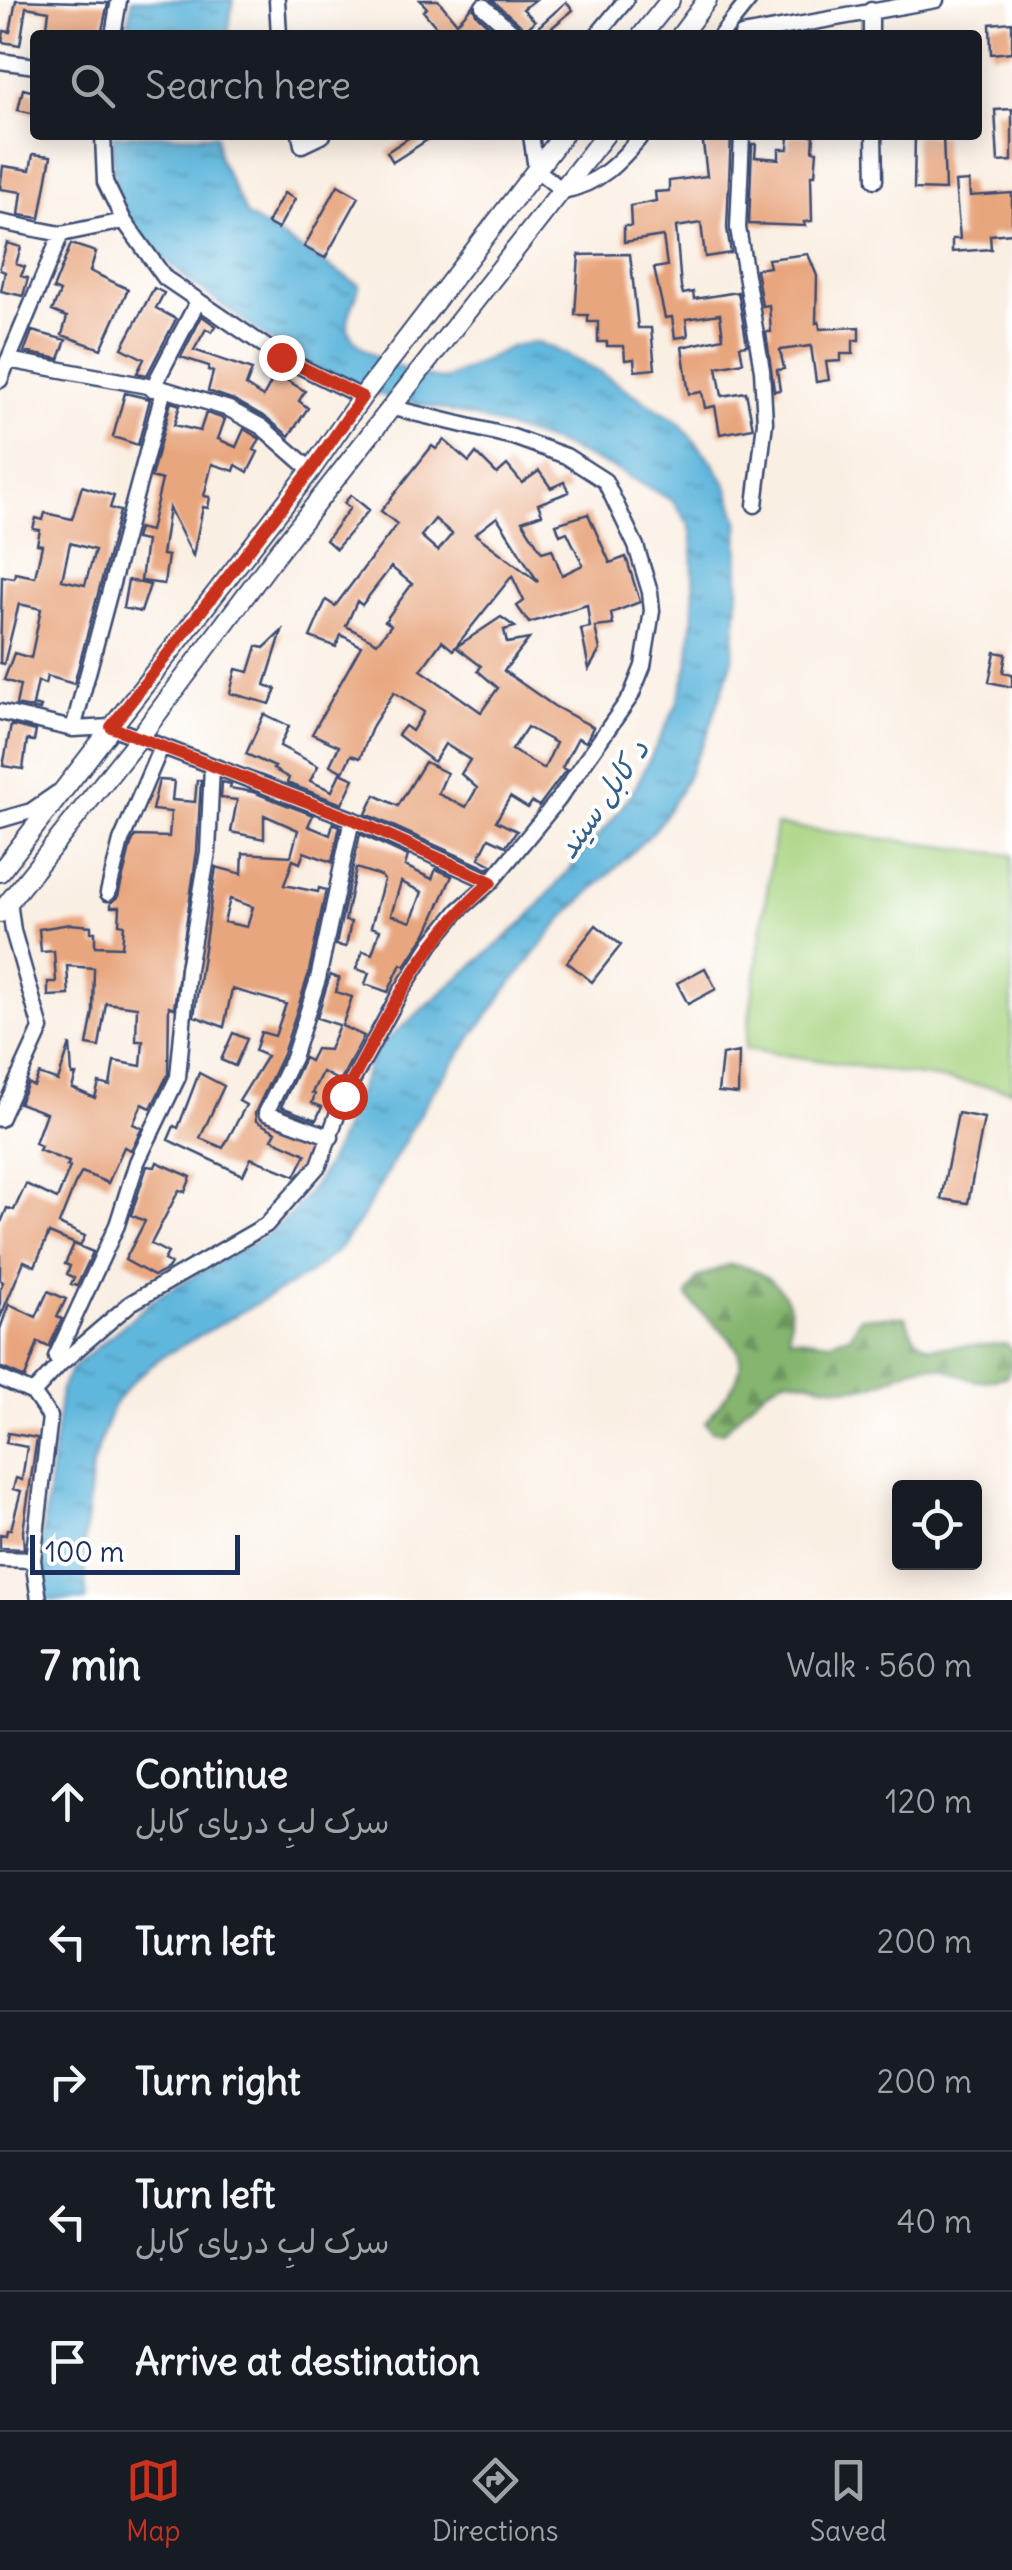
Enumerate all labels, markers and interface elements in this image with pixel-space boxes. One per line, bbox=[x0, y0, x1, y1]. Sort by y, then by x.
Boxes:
search box bbox=[30, 30, 982, 140]
icon: search bbox=[65, 58, 120, 113]
text: Search here bbox=[145, 62, 351, 109]
route end bbox=[259, 335, 305, 381]
water label: د کابل سيند bbox=[547, 732, 657, 865]
route start bbox=[322, 1074, 368, 1120]
map controls bbox=[892, 1480, 982, 1570]
button: locate bbox=[892, 1480, 982, 1570]
scale bar bbox=[30, 1530, 240, 1574]
text: 100 m bbox=[45, 1534, 124, 1570]
text: 7 min bbox=[40, 1639, 141, 1691]
text: Walk · 560 m bbox=[786, 1645, 972, 1686]
text: Continue bbox=[135, 1751, 288, 1798]
icon: ahead bbox=[40, 1774, 95, 1829]
text: 120 m bbox=[885, 1781, 972, 1822]
text: سرک لبِ دریای کابل bbox=[135, 1801, 390, 1842]
icon: left bbox=[40, 1914, 95, 1969]
text: Turn left bbox=[135, 1918, 275, 1965]
text: 200 m bbox=[877, 1921, 972, 1962]
icon: right bbox=[40, 2054, 95, 2109]
text: Turn right bbox=[135, 2058, 301, 2105]
text: 200 m bbox=[877, 2061, 972, 2102]
text: Turn left bbox=[135, 2171, 275, 2218]
icon: left bbox=[40, 2194, 95, 2249]
text: 40 m bbox=[897, 2201, 972, 2242]
text: سرک لبِ دریای کابل bbox=[135, 2221, 390, 2262]
icon: arrive bbox=[40, 2334, 95, 2389]
text: Arrive at destination bbox=[135, 2338, 480, 2385]
tab: Map bbox=[126, 2453, 181, 2549]
tab: Directions bbox=[432, 2453, 558, 2549]
tab: Saved bbox=[810, 2453, 886, 2549]

